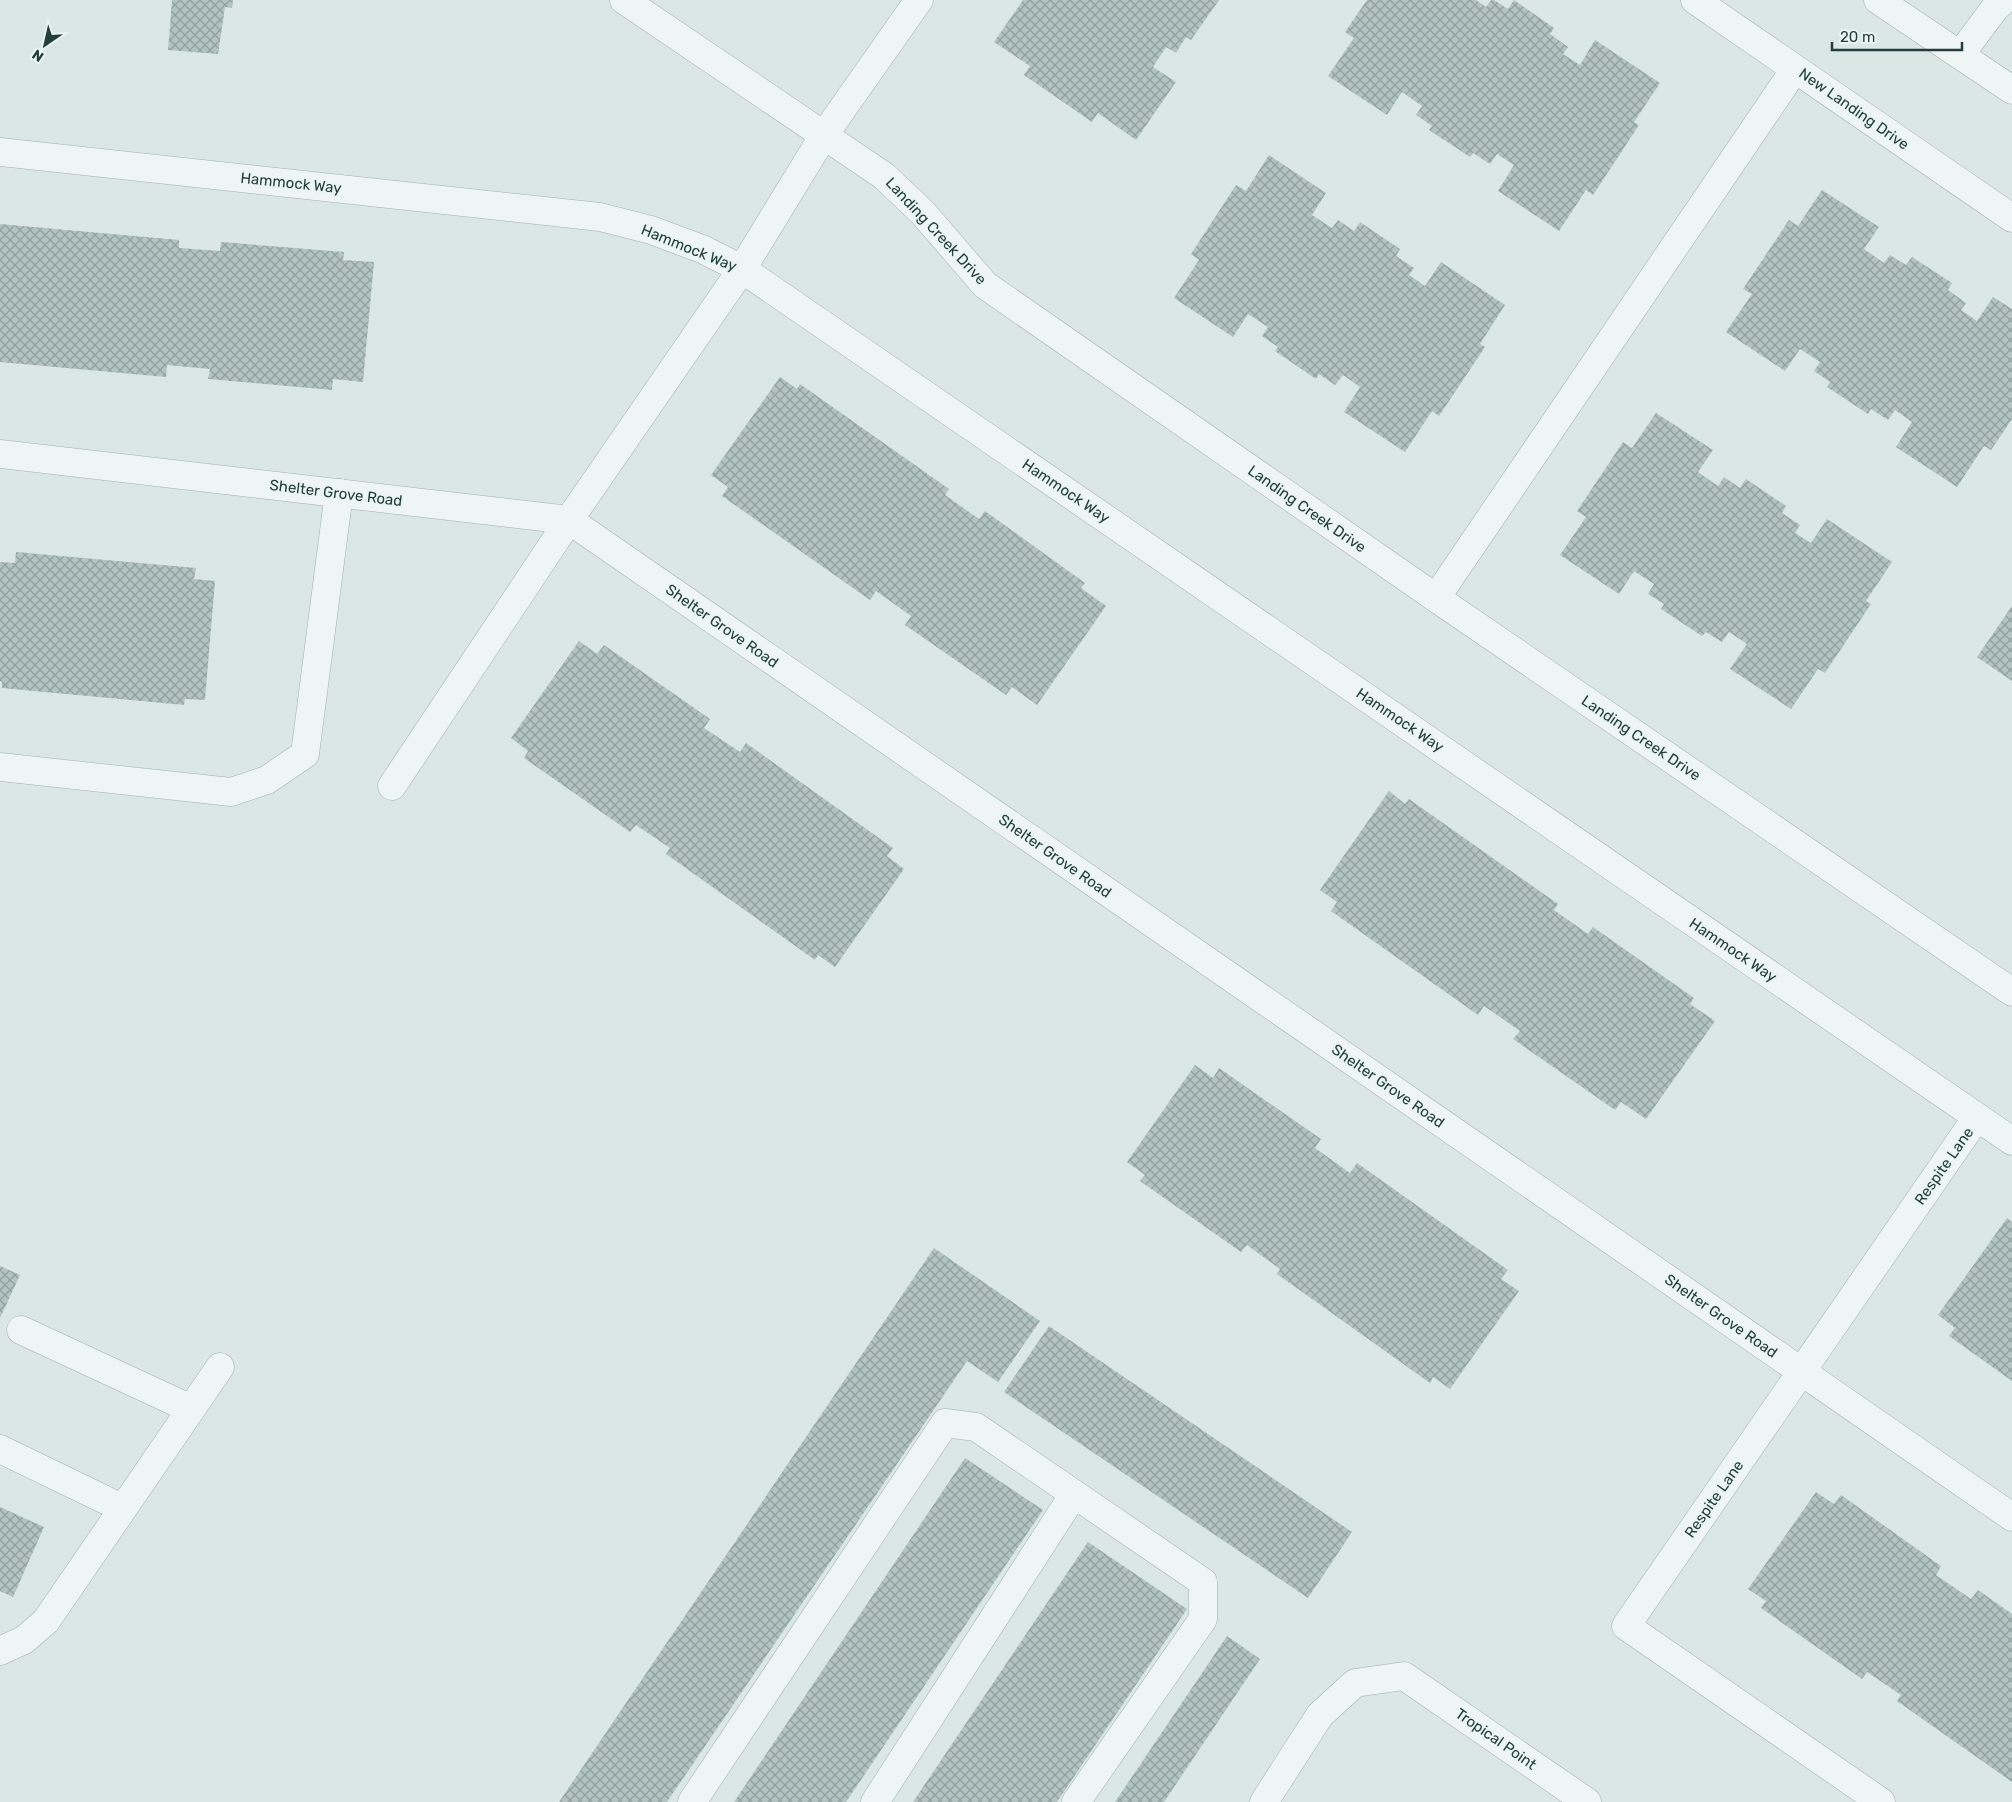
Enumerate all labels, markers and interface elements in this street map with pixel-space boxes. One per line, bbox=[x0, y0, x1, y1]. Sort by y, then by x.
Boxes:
north arrow bbox=[20, 20, 70, 70]
scale bar bbox=[1832, 20, 1962, 52]
text: 20 m bbox=[1840, 28, 1875, 46]
text: N bbox=[29, 45, 47, 65]
street label: New Landing Drive bbox=[1796, 64, 1912, 154]
street label: Hammock Way bbox=[240, 169, 342, 197]
street label: Landing Creek Drive bbox=[882, 174, 990, 288]
street label: Hammock Way bbox=[639, 221, 739, 275]
street label: Hammock Way bbox=[1019, 455, 1113, 527]
street label: Landing Creek Drive bbox=[1245, 462, 1369, 556]
street label: Shelter Grove Road bbox=[269, 476, 403, 510]
street label: Shelter Grove Road bbox=[662, 580, 782, 672]
street label: Hammock Way bbox=[1353, 684, 1447, 756]
street label: Landing Creek Drive bbox=[1578, 691, 1704, 785]
street label: Shelter Grove Road bbox=[995, 810, 1115, 902]
street label: Hammock Way bbox=[1686, 914, 1780, 986]
street label: Shelter Grove Road bbox=[1328, 1040, 1448, 1132]
street label: Respite Lane bbox=[1911, 1124, 1977, 1208]
street label: Shelter Grove Road bbox=[1661, 1270, 1781, 1362]
street label: Respite Lane bbox=[1681, 1457, 1747, 1541]
street label: Tropical Point bbox=[1452, 1704, 1540, 1774]

